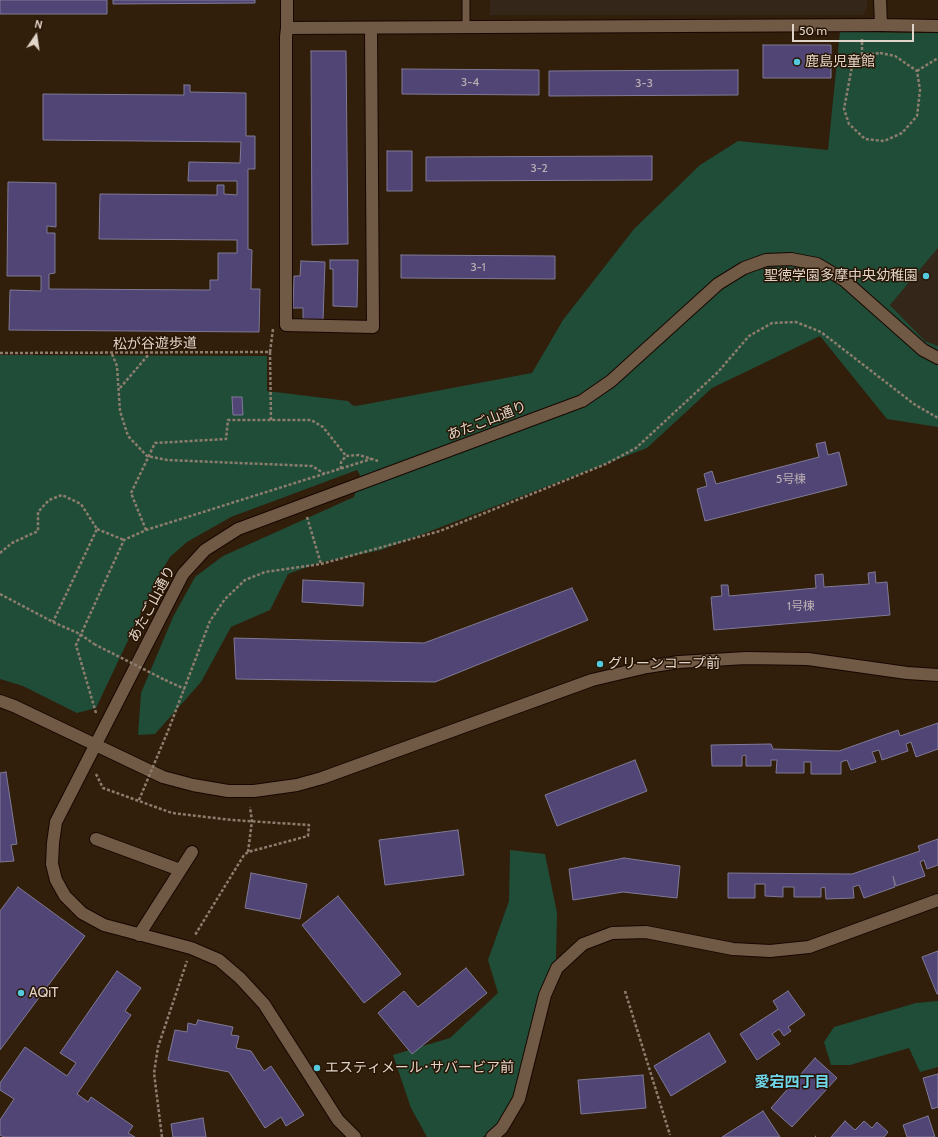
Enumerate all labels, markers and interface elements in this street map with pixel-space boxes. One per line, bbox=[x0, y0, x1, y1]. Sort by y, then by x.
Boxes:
north arrow bbox=[16, 16, 56, 56]
scale bar bbox=[794, 16, 916, 42]
text: N bbox=[33, 17, 44, 32]
text: 50 m bbox=[799, 23, 827, 38]
place label: 鹿島児童館 bbox=[805, 54, 875, 70]
marker: 鹿島児童館 bbox=[792, 57, 802, 67]
house number: 3-4 bbox=[461, 75, 479, 89]
house number: 3-3 bbox=[635, 76, 653, 90]
house number: 3-2 bbox=[530, 161, 548, 175]
house number: 3-1 bbox=[470, 260, 486, 274]
place label: 聖徳学園多摩中央幼稚園 bbox=[764, 268, 918, 284]
marker: 聖徳学園多摩中央幼稚園 bbox=[921, 271, 931, 281]
street label: 松が谷遊歩道 bbox=[113, 335, 197, 353]
street label: あたご山通り bbox=[445, 398, 529, 444]
house number: 5号棟 bbox=[776, 472, 806, 486]
street label: あたご山通り bbox=[125, 563, 179, 645]
house number: 1号棟 bbox=[787, 599, 815, 613]
place label: グリーンコープ前 bbox=[608, 656, 720, 672]
marker: グリーンコープ前 bbox=[595, 659, 605, 669]
place label: AQiT bbox=[29, 985, 58, 1001]
marker: AQiT bbox=[16, 988, 26, 998]
place label: エスティメール･サバービア前 bbox=[325, 1060, 514, 1076]
marker: エスティメール･サバービア前 bbox=[312, 1063, 322, 1073]
district label: 愛宕四丁目 bbox=[755, 1074, 829, 1092]

